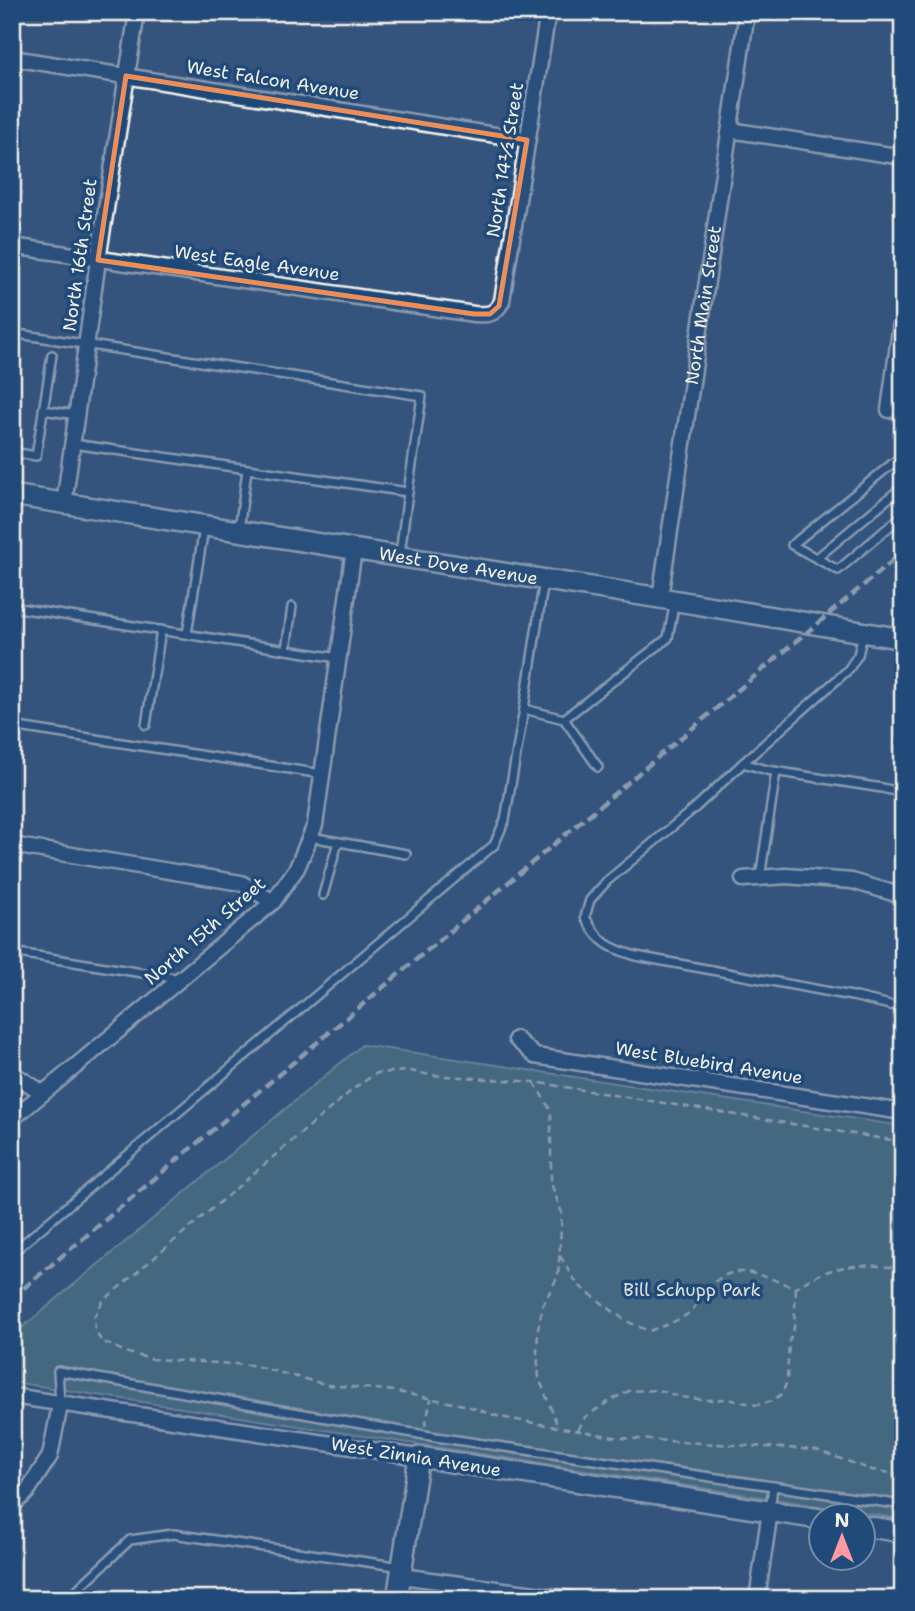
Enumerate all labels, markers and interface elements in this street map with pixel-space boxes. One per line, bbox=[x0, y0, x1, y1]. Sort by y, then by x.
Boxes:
street label: West Falcon Avenue bbox=[185, 54, 361, 106]
street label: North 14½ Street bbox=[481, 81, 529, 239]
street label: North 16th Street bbox=[57, 177, 103, 333]
street label: North Main Street bbox=[680, 224, 727, 386]
street label: West Eagle Avenue bbox=[173, 239, 341, 287]
street label: West Dove Avenue bbox=[377, 541, 540, 590]
street label: North 15th Street bbox=[139, 872, 271, 990]
street label: West Bluebird Avenue bbox=[614, 1036, 804, 1090]
park label: Bill Schupp Park bbox=[623, 1278, 761, 1302]
street label: West Zinnia Avenue bbox=[329, 1432, 503, 1482]
north arrow bbox=[806, 1502, 876, 1572]
text: N bbox=[834, 1508, 850, 1533]

